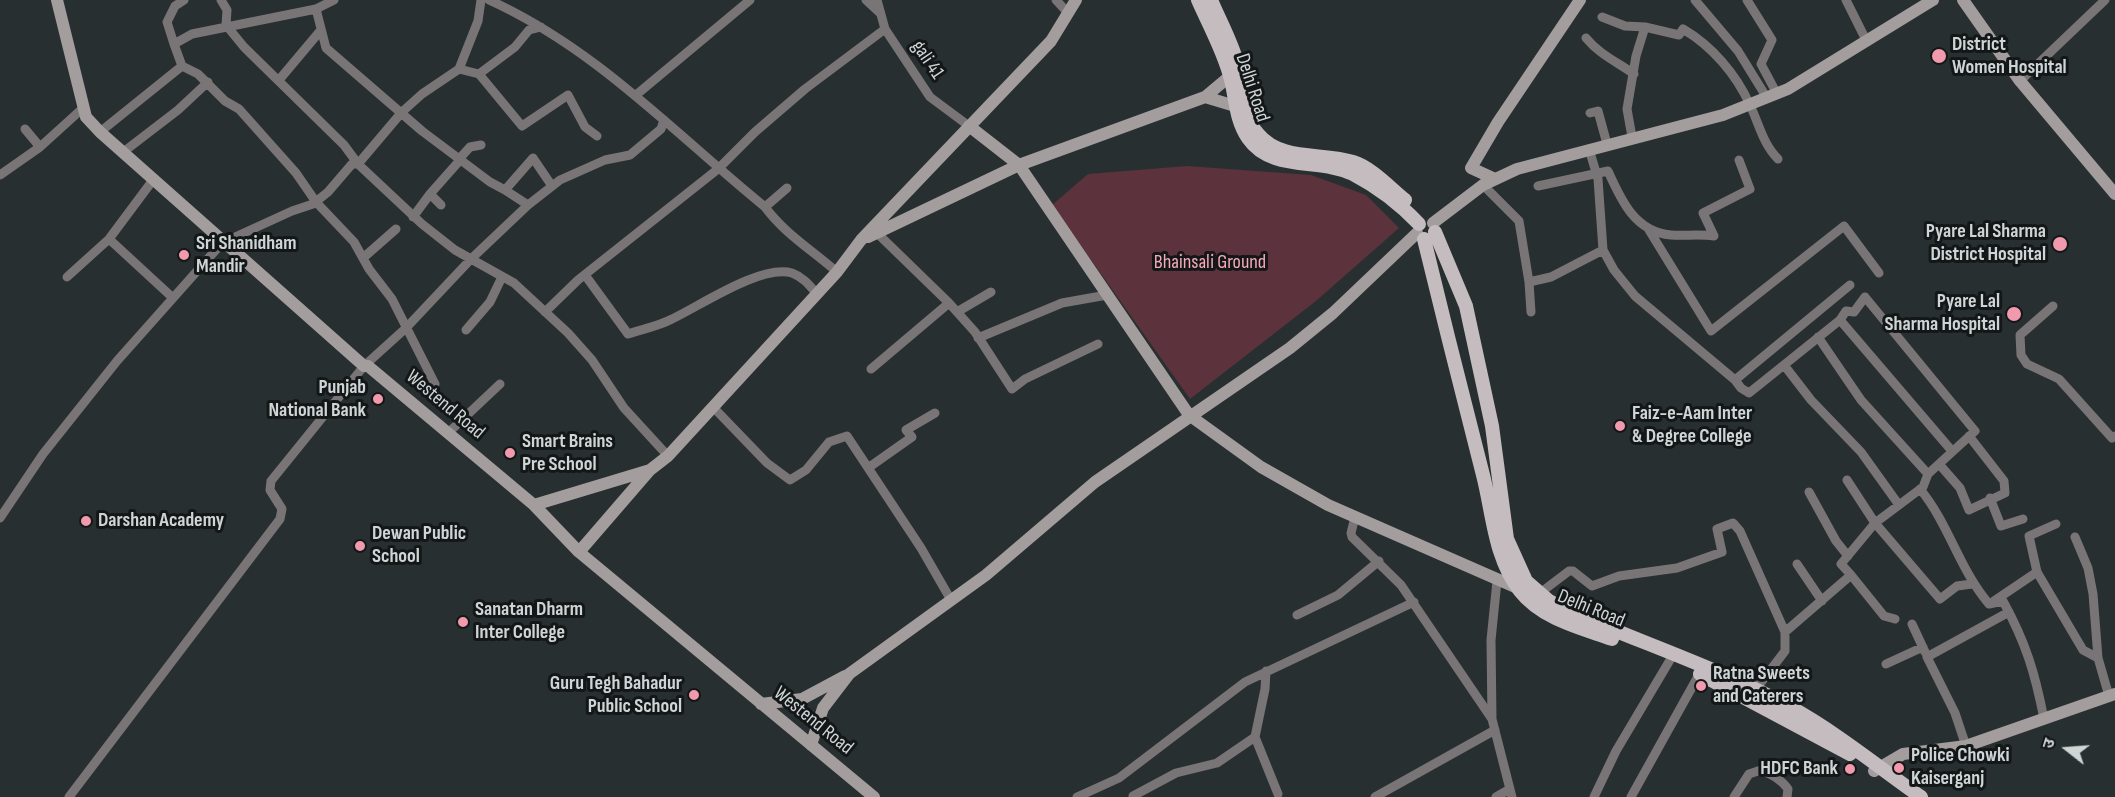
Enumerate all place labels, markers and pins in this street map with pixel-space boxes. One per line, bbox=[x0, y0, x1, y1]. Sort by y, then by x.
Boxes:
place label: District Women Hospital bbox=[1952, 33, 2067, 80]
marker: District Women Hospital bbox=[1930, 47, 1948, 65]
place label: Pyare Lal Sharma District Hospital bbox=[1926, 220, 2046, 267]
place label: Sri Shanidham Mandir bbox=[196, 232, 297, 279]
marker: Pyare Lal Sharma District Hospital bbox=[2051, 235, 2069, 253]
marker: Sri Shanidham Mandir bbox=[177, 248, 191, 262]
place label: Pyare Lal Sharma Hospital bbox=[1885, 290, 2000, 337]
marker: Pyare Lal Sharma Hospital bbox=[2005, 305, 2023, 323]
place label: Punjab National Bank bbox=[268, 376, 366, 423]
marker: Punjab National Bank bbox=[371, 392, 385, 406]
place label: Faiz-e-Aam Inter & Degree College bbox=[1632, 402, 1752, 449]
marker: Faiz-e-Aam Inter & Degree College bbox=[1613, 419, 1627, 433]
place label: Smart Brains Pre School bbox=[522, 430, 613, 477]
marker: Smart Brains Pre School bbox=[503, 446, 517, 460]
place label: Darshan Academy bbox=[98, 509, 224, 533]
marker: Darshan Academy bbox=[79, 514, 93, 528]
place label: Dewan Public School bbox=[372, 522, 466, 569]
marker: Dewan Public School bbox=[353, 539, 367, 553]
place label: Sanatan Dharm Inter College bbox=[475, 598, 583, 645]
marker: Sanatan Dharm Inter College bbox=[456, 615, 470, 629]
place label: Ratna Sweets and Caterers bbox=[1713, 662, 1810, 709]
place label: Guru Tegh Bahadur Public School bbox=[550, 672, 682, 719]
marker: Ratna Sweets and Caterers bbox=[1694, 679, 1708, 693]
marker: Guru Tegh Bahadur Public School bbox=[687, 688, 701, 702]
place label: Police Chowki Kaiserganj bbox=[1911, 744, 2010, 791]
place label: HDFC Bank bbox=[1760, 757, 1838, 781]
marker: Police Chowki Kaiserganj bbox=[1892, 761, 1906, 775]
marker: HDFC Bank bbox=[1843, 762, 1857, 776]

